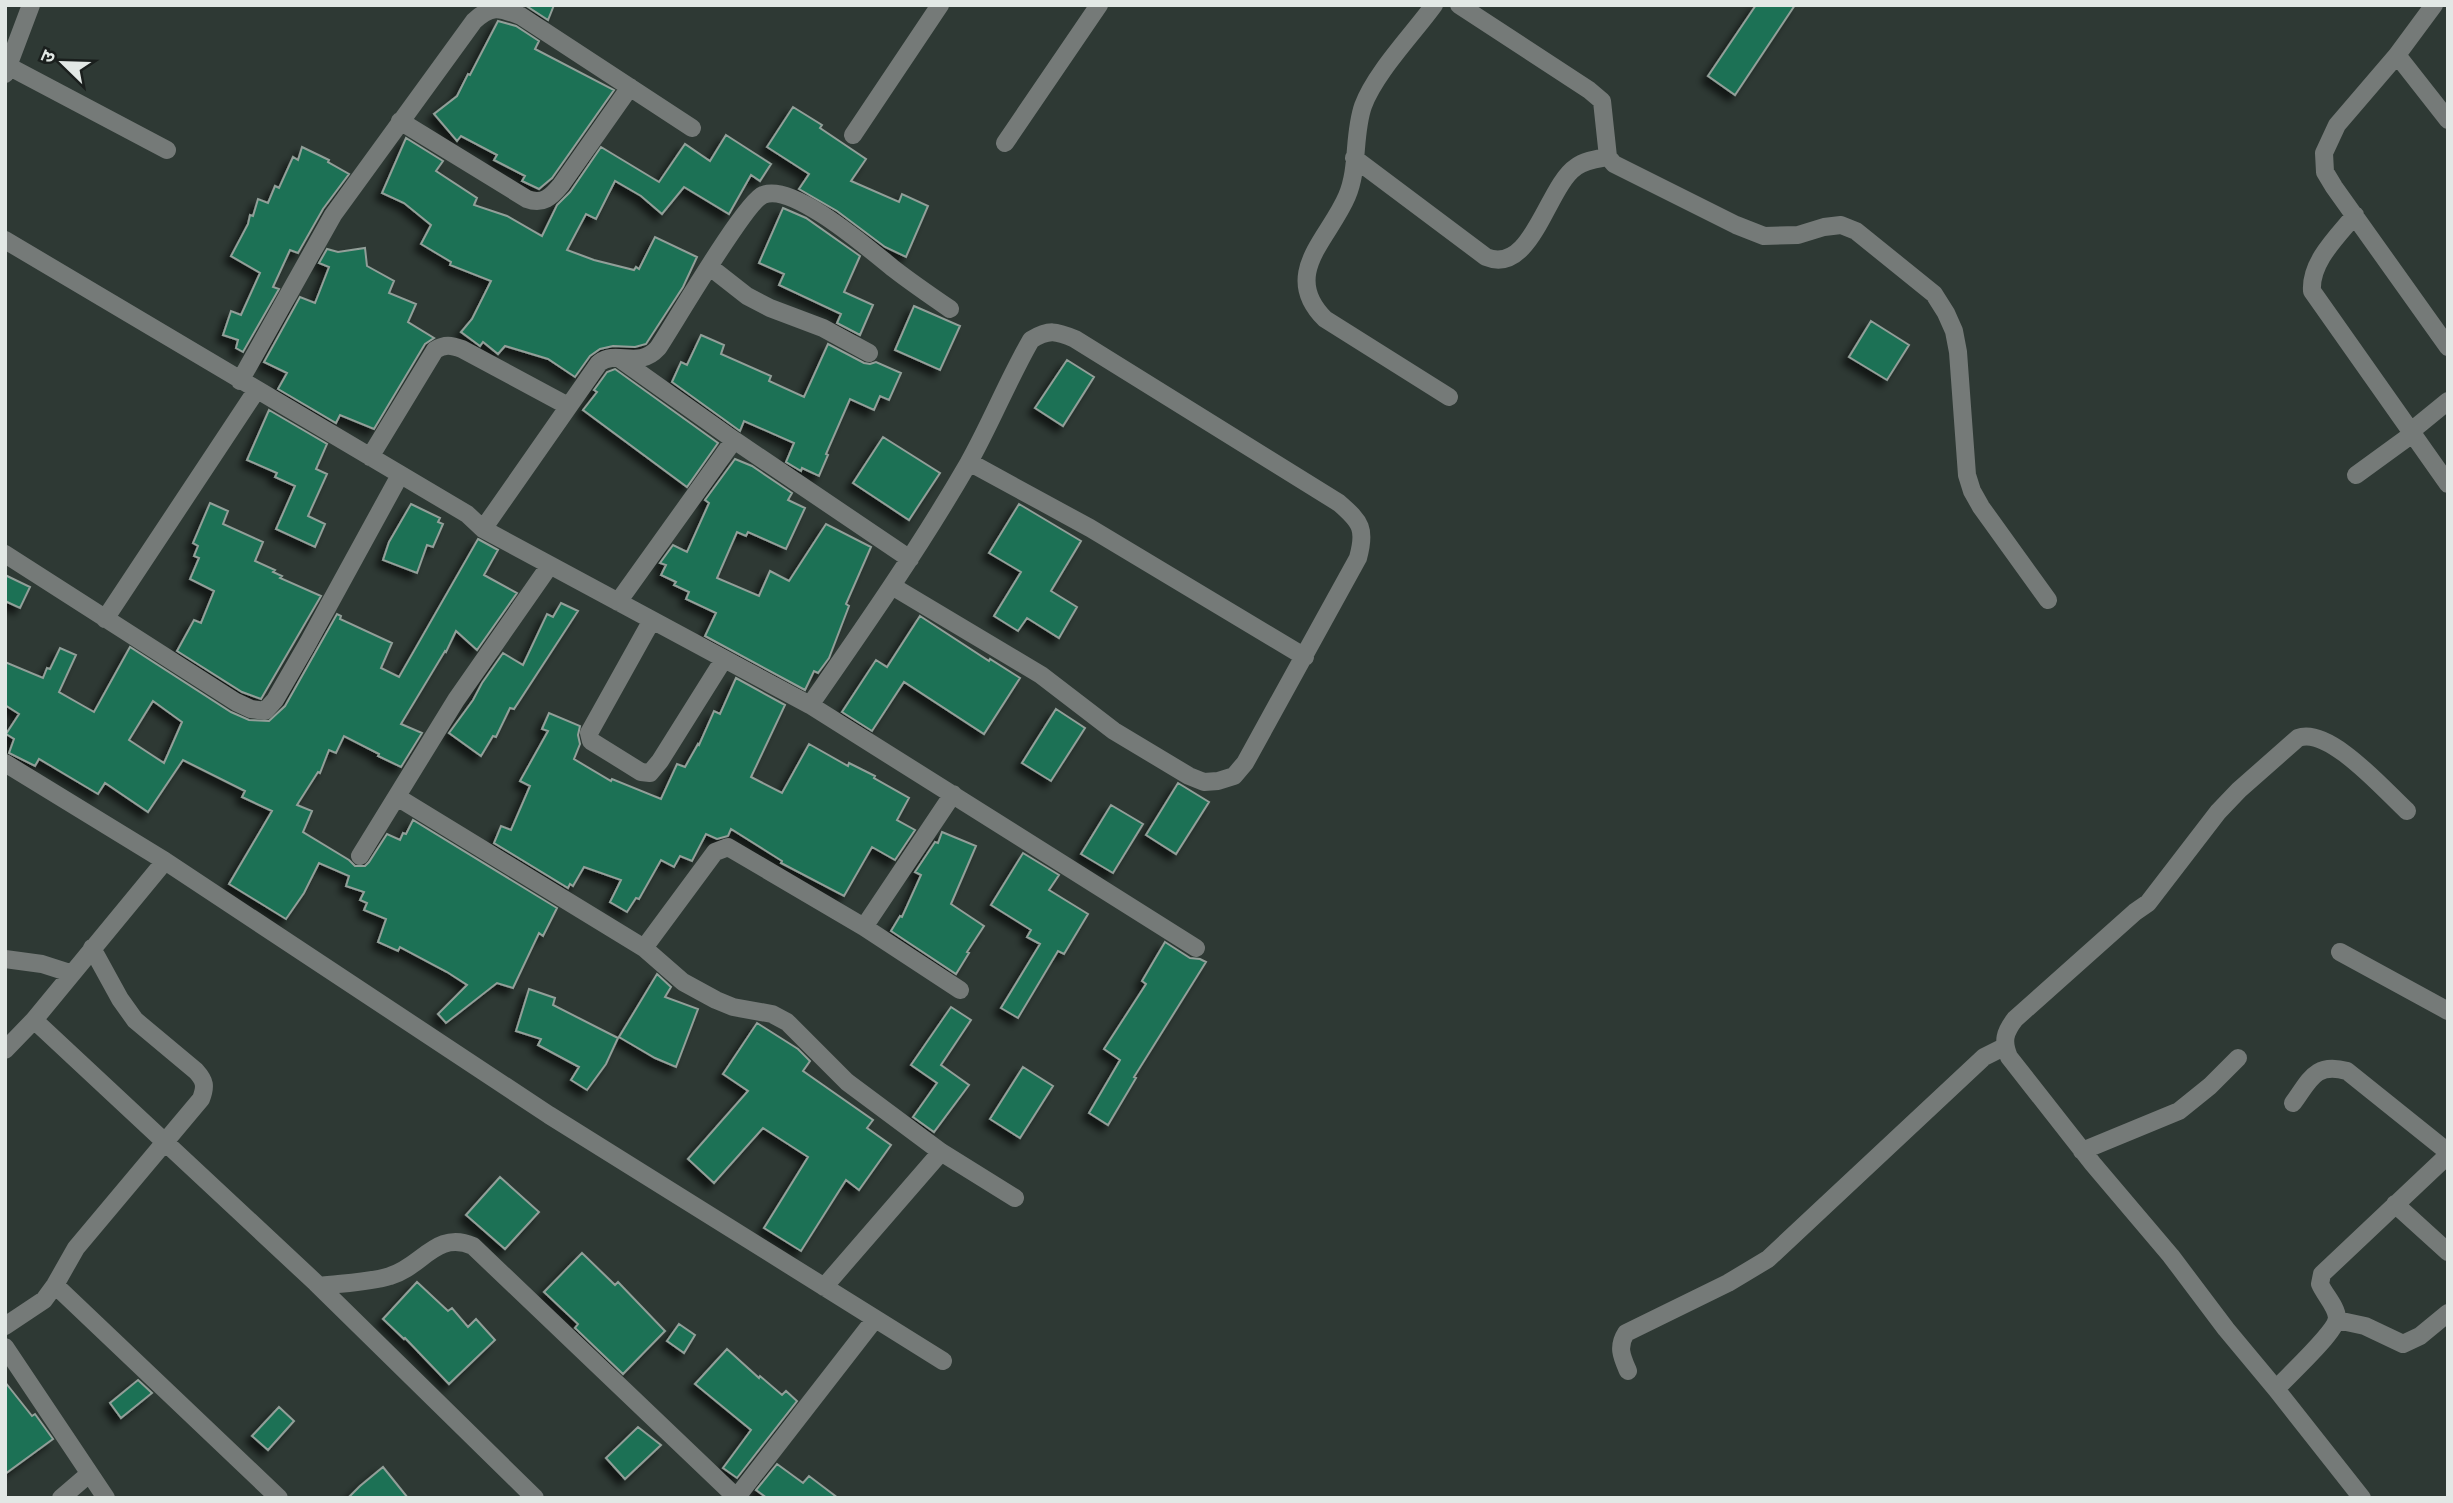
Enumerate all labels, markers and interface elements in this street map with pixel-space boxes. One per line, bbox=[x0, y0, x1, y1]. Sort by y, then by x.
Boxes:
north arrow bbox=[28, 28, 98, 98]
text: उ bbox=[34, 46, 61, 66]

